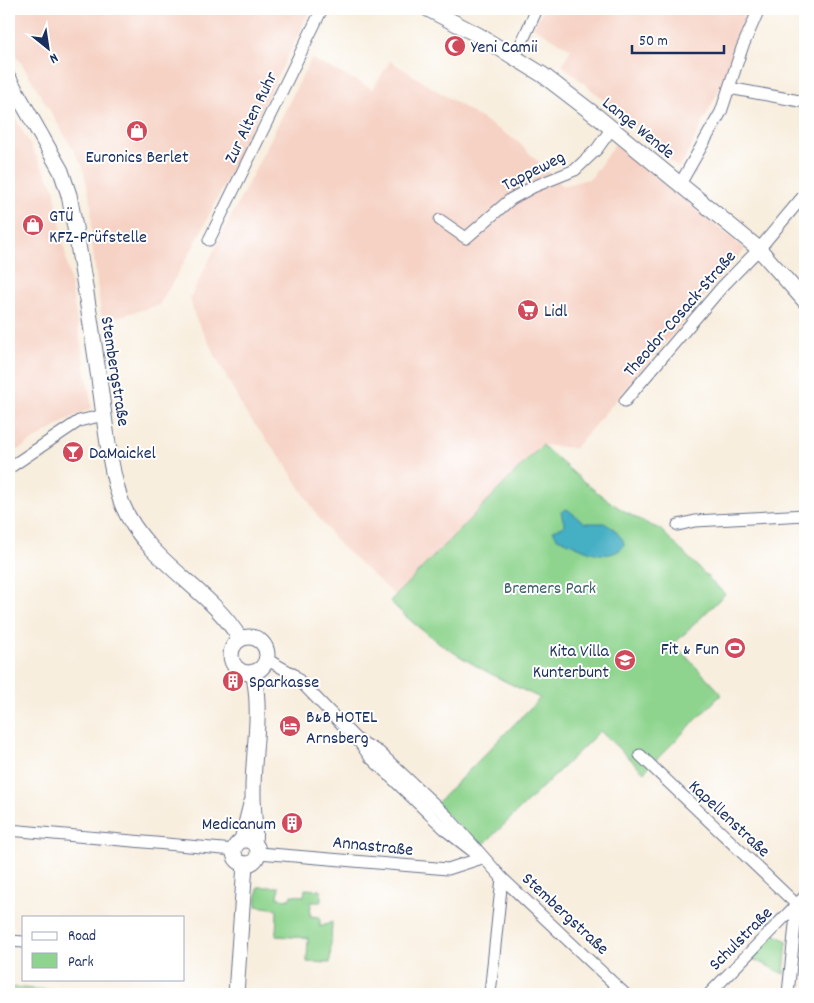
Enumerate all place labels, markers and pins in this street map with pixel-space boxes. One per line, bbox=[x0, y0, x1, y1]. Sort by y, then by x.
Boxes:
mosque icon: Yeni Camii bbox=[443, 34, 467, 58]
place label: Yeni Camii bbox=[471, 36, 538, 61]
shop icon: Euronics Berlet bbox=[125, 119, 149, 143]
place label: Euronics Berlet bbox=[85, 146, 189, 171]
place label: GTÜ KFZ-Prüfstelle bbox=[49, 205, 147, 251]
shop icon: GTÜ KFZ-Prüfstelle bbox=[21, 213, 45, 237]
supermarket icon: Lidl bbox=[516, 298, 540, 322]
place label: Lidl bbox=[544, 300, 568, 325]
bar icon: DaMaickel bbox=[61, 440, 85, 464]
place label: DaMaickel bbox=[89, 442, 157, 467]
sports icon: Fit & Fun bbox=[723, 636, 747, 660]
place label: Fit & Fun bbox=[661, 638, 719, 663]
place label: Kita Villa Kunterbunt bbox=[533, 640, 610, 686]
school or university icon: Kita Villa Kunterbunt bbox=[613, 648, 637, 672]
building icon: Sparkasse bbox=[221, 669, 245, 693]
place label: Sparkasse bbox=[249, 671, 319, 696]
place label: B&B HOTEL Arnsberg bbox=[306, 706, 378, 752]
hotel icon: B&B HOTEL Arnsberg bbox=[278, 714, 302, 738]
building icon: Medicanum bbox=[280, 811, 304, 835]
place label: Medicanum bbox=[202, 813, 276, 838]

